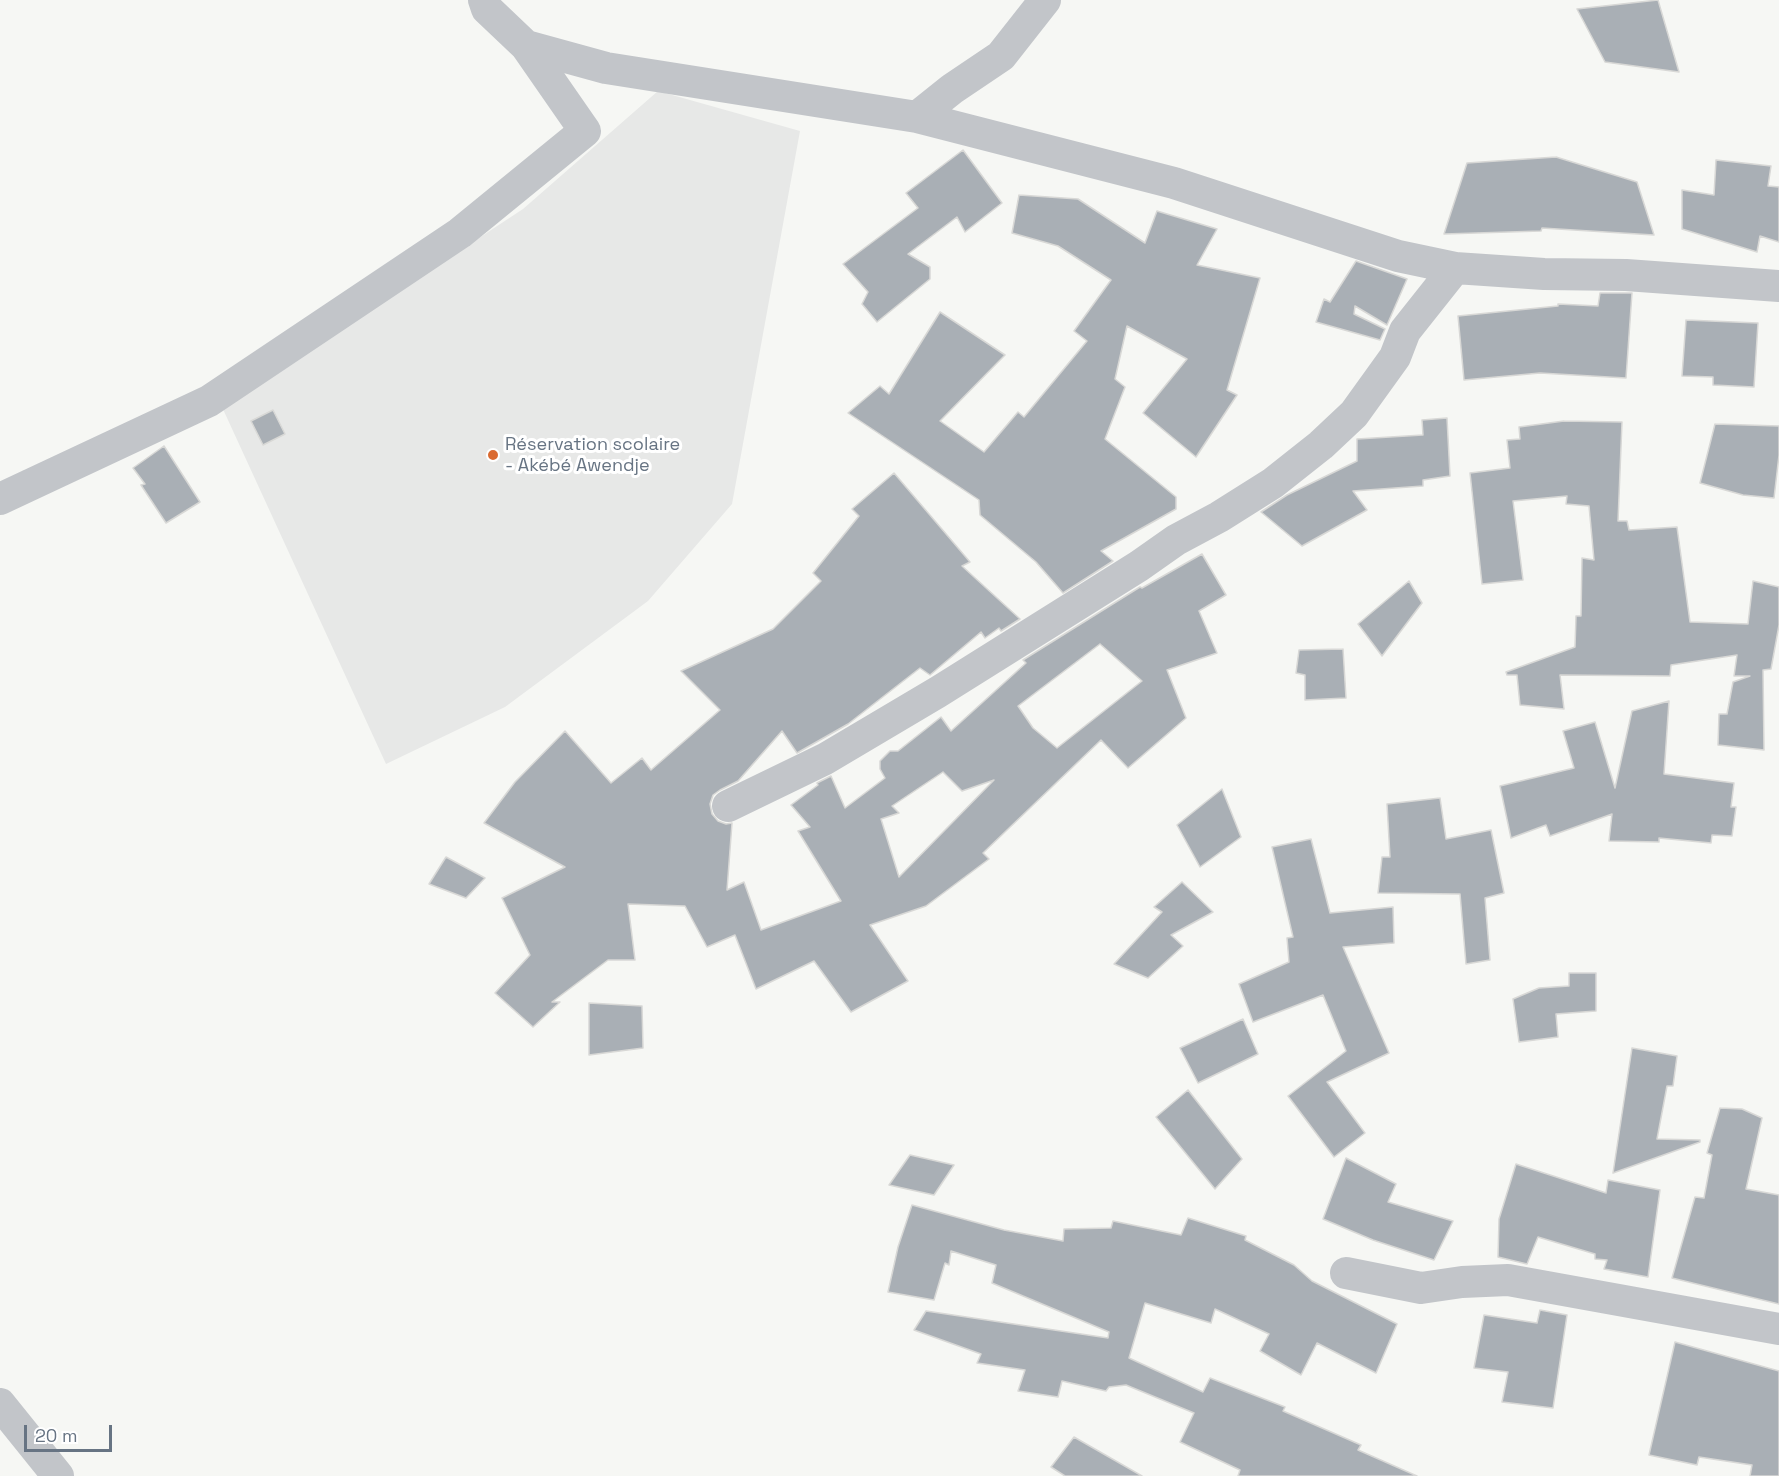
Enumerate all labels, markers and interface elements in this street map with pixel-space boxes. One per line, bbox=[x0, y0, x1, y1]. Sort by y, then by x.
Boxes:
place label: Réservation scolaire - Akébé Awendje bbox=[505, 434, 680, 476]
marker: Réservation scolaire - Akébé Awendje bbox=[486, 448, 500, 462]
scale bar bbox=[27, 1413, 116, 1451]
text: 20 m bbox=[35, 1424, 78, 1447]

